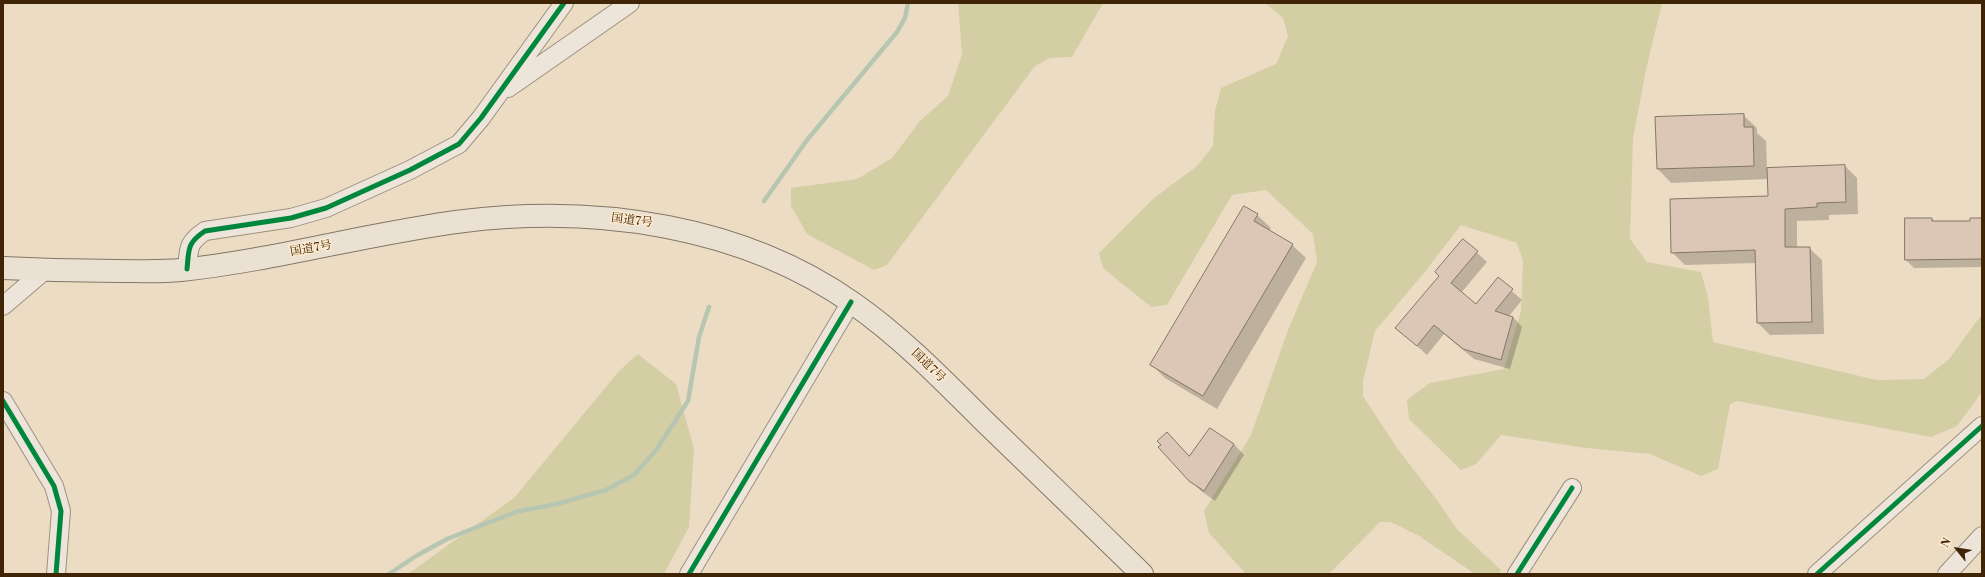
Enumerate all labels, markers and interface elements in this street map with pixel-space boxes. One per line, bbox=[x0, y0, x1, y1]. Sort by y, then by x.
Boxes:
street label: 国道7号 bbox=[610, 211, 654, 231]
street label: 国道7号 bbox=[289, 238, 333, 260]
street label: 国道7号 bbox=[908, 346, 948, 386]
north arrow bbox=[1937, 529, 1977, 569]
text: N bbox=[1938, 536, 1955, 550]

